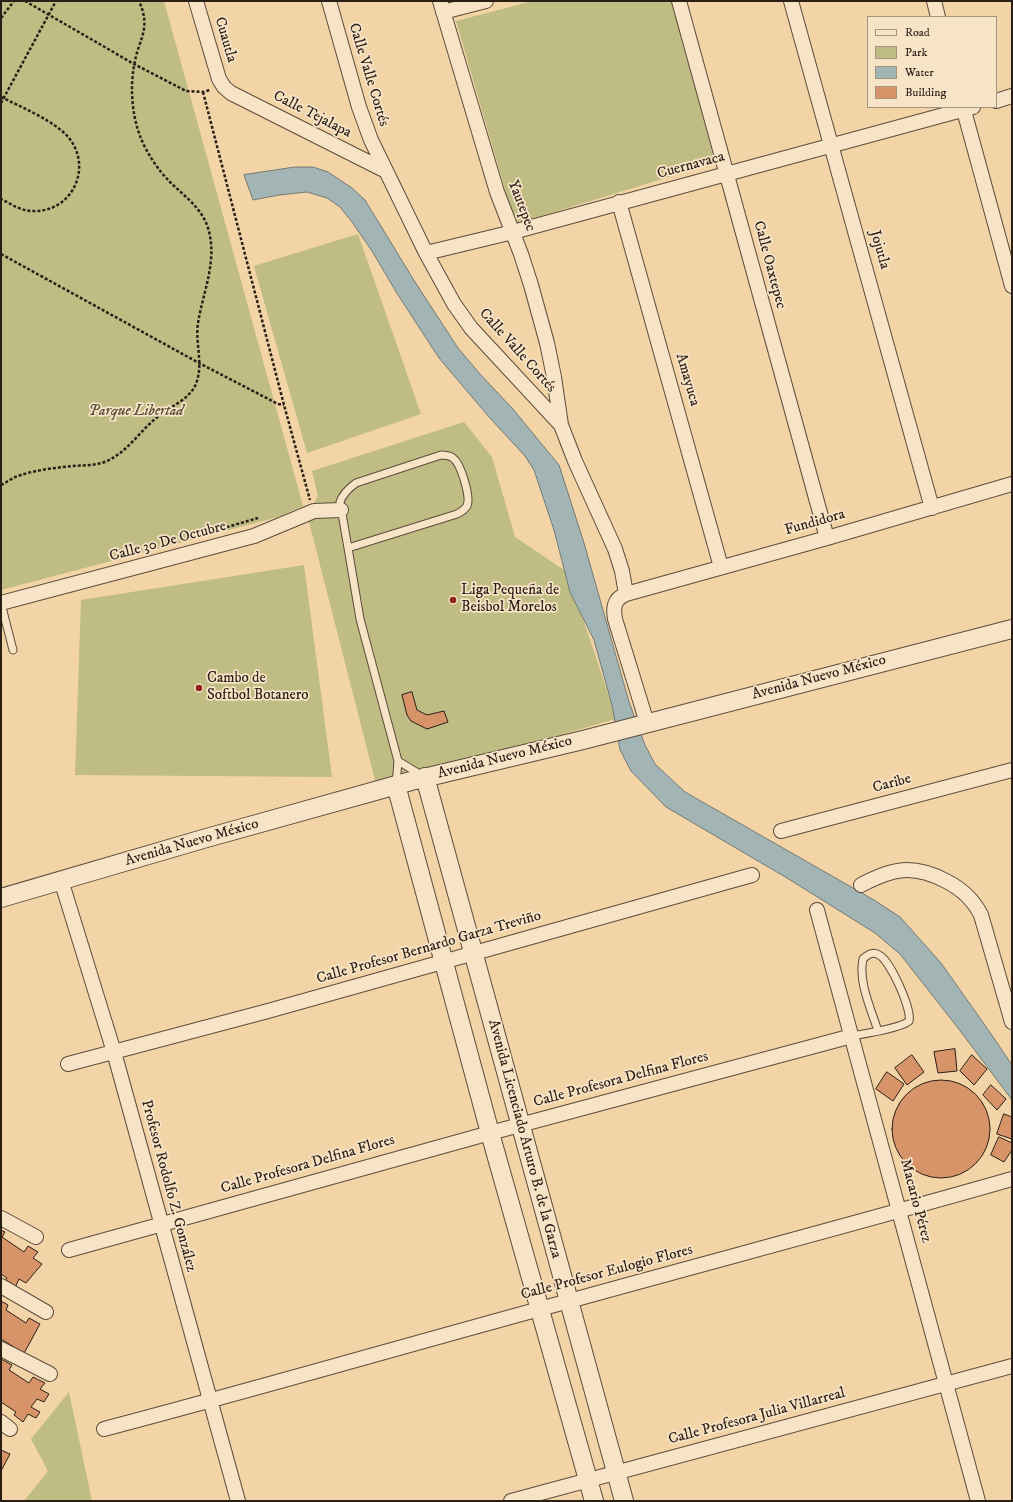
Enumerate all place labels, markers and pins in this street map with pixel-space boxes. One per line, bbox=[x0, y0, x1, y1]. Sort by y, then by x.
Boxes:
place label: Liga Pequeña de Beisbol Morelos bbox=[461, 582, 559, 617]
marker: Liga Pequeña de Beisbol Morelos bbox=[448, 595, 458, 605]
place label: Cambo de Softbol Botanero bbox=[207, 670, 309, 705]
marker: Cambo de Softbol Botanero bbox=[194, 683, 204, 693]

